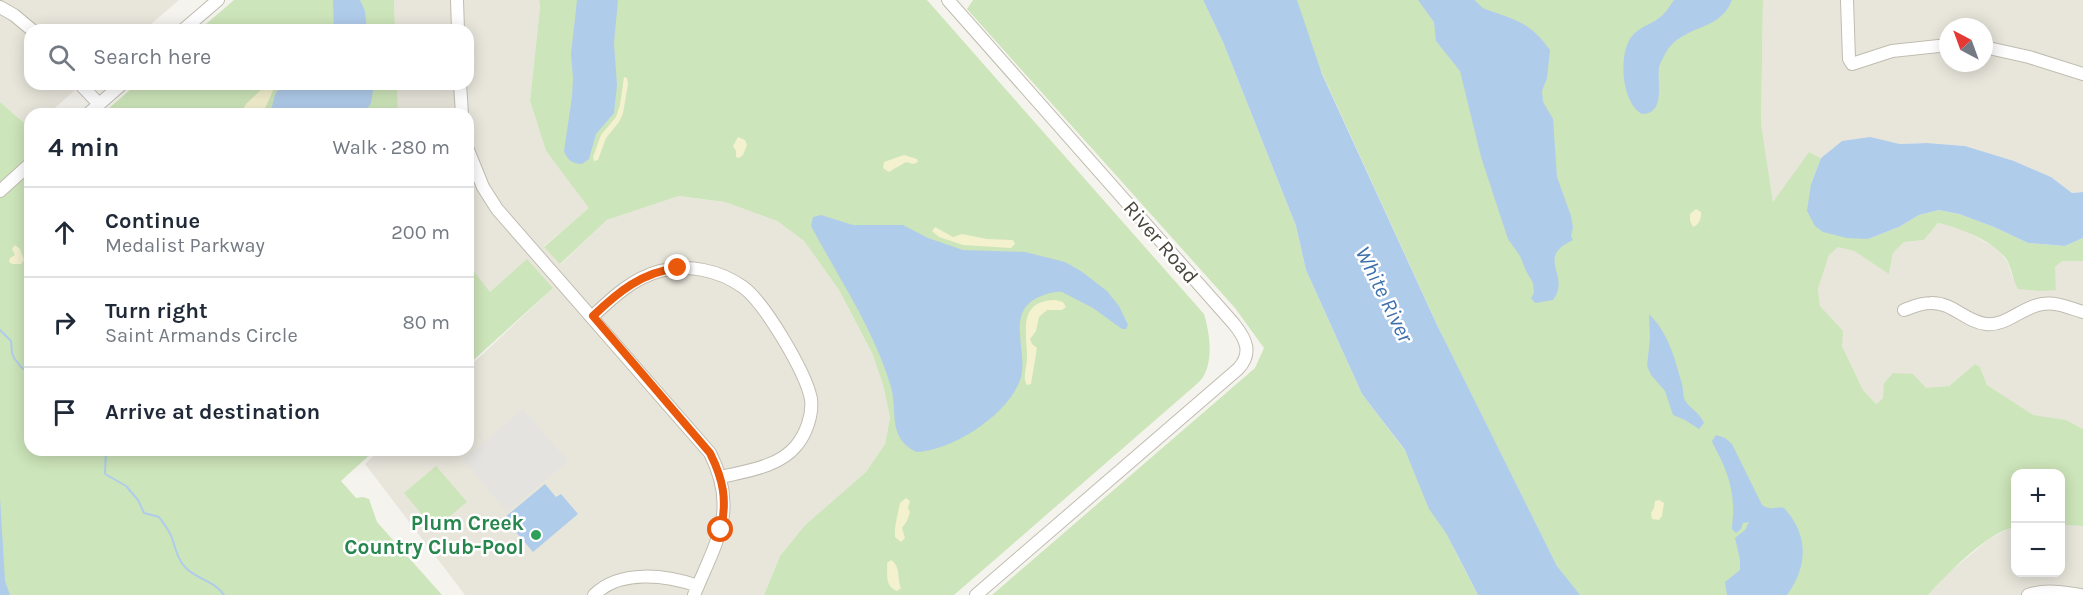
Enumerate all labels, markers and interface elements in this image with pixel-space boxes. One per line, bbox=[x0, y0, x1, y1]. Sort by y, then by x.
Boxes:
north arrow bbox=[1939, 18, 1993, 72]
search box bbox=[24, 24, 474, 90]
icon: search bbox=[45, 41, 78, 74]
text: Search here bbox=[93, 44, 211, 70]
text: 4 min bbox=[48, 132, 119, 163]
text: Walk · 280 m bbox=[333, 136, 450, 159]
street label: River Road bbox=[1119, 196, 1203, 288]
text: Continue bbox=[105, 208, 200, 234]
icon: ahead bbox=[48, 216, 81, 249]
text: 200 m bbox=[391, 221, 450, 244]
text: Medalist Parkway bbox=[105, 234, 265, 257]
water label: White River bbox=[1350, 242, 1419, 348]
route end bbox=[664, 254, 690, 280]
text: Turn right bbox=[105, 298, 208, 324]
icon: right bbox=[48, 306, 81, 339]
text: 80 m bbox=[402, 311, 450, 334]
text: Saint Armands Circle bbox=[105, 324, 298, 347]
icon: arrive bbox=[48, 396, 81, 429]
text: Arrive at destination bbox=[105, 399, 320, 425]
map controls bbox=[2011, 469, 2065, 577]
button: + bbox=[2011, 469, 2065, 523]
place label: Plum Creek Country Club-Pool bbox=[344, 511, 525, 559]
route start bbox=[707, 516, 733, 542]
button: − bbox=[2011, 523, 2065, 577]
marker: Plum Creek Country Club-Pool bbox=[529, 528, 543, 542]

